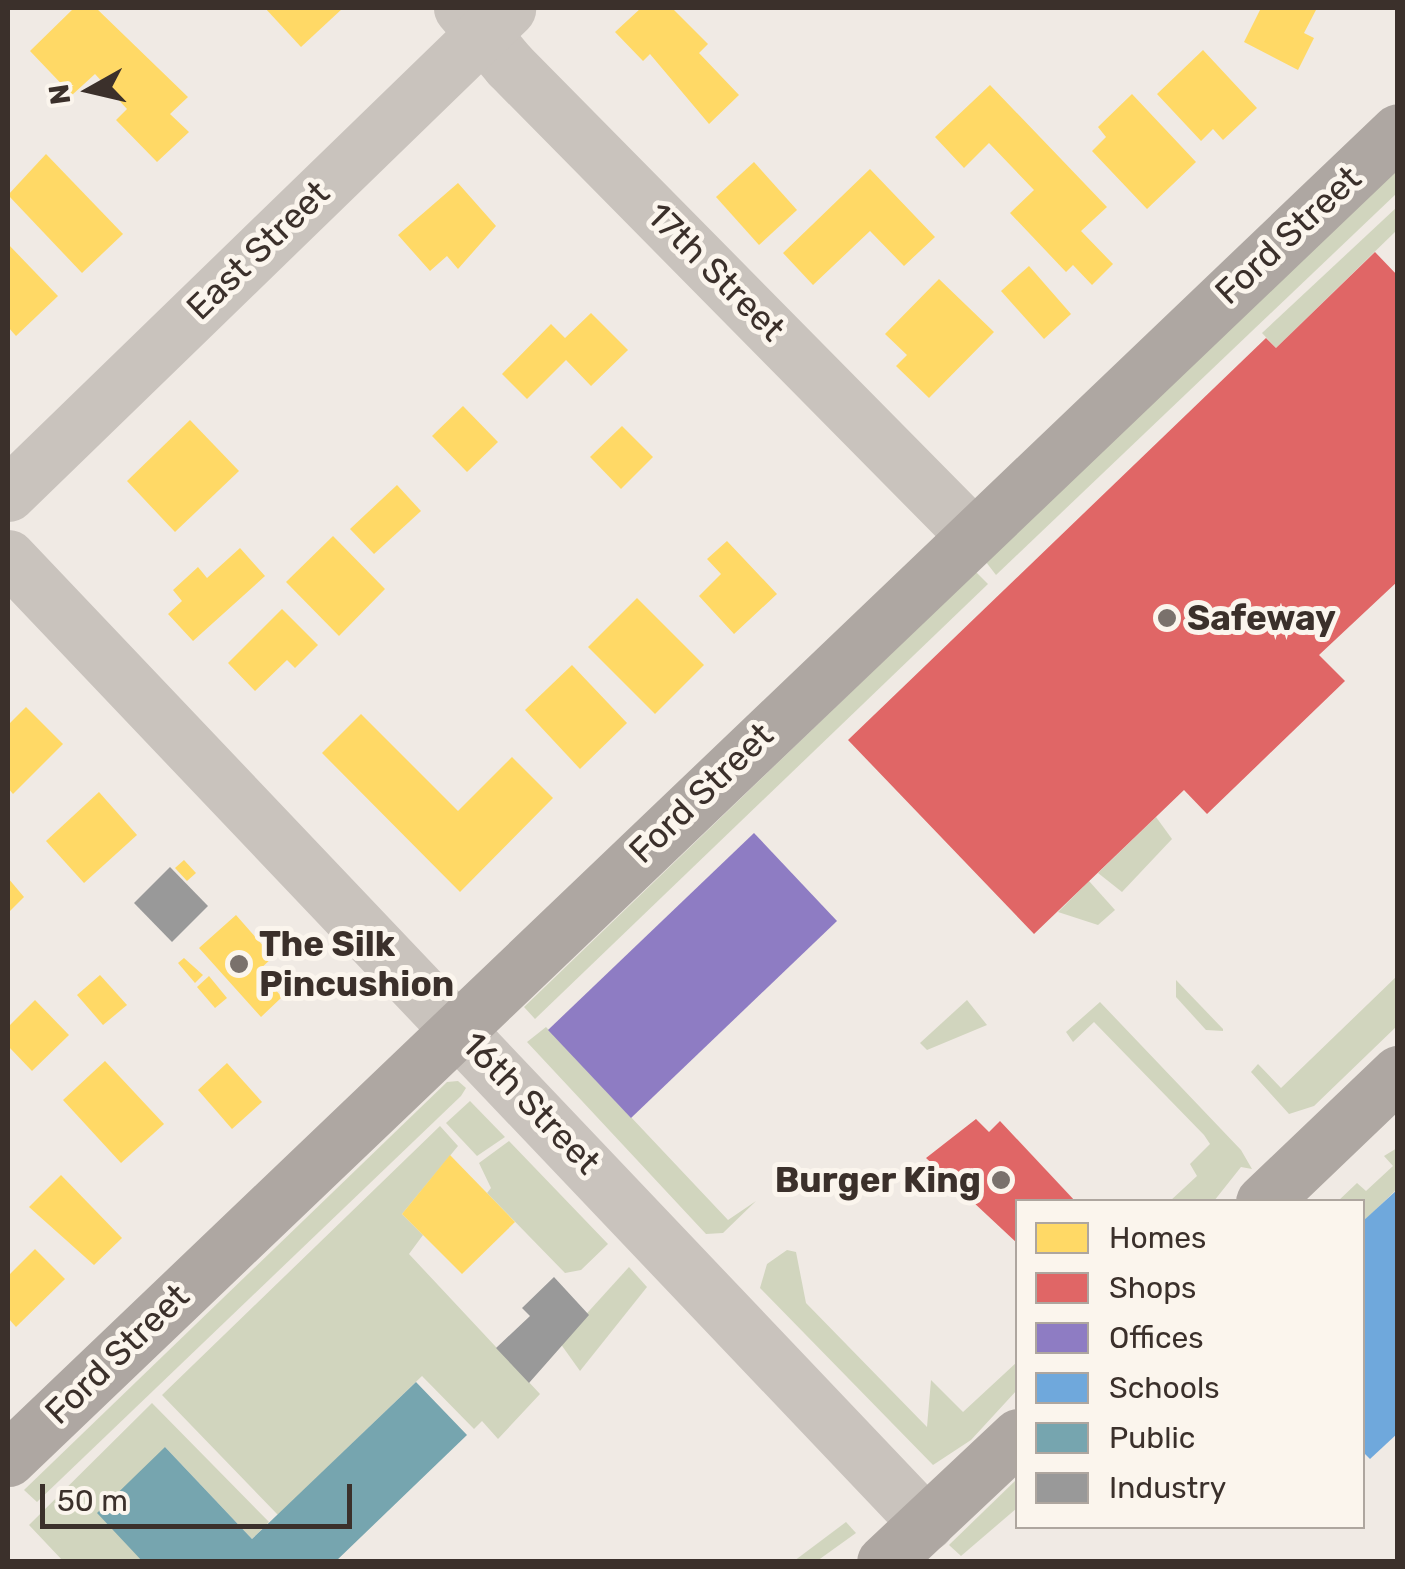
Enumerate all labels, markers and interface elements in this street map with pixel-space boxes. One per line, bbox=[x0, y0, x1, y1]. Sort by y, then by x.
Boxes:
north arrow bbox=[40, 40, 140, 140]
text: N bbox=[42, 82, 78, 107]
street label: Ford Street bbox=[1207, 157, 1369, 313]
street label: East Street bbox=[178, 172, 338, 328]
street label: 17th Street bbox=[638, 194, 794, 350]
place label: Safeway bbox=[1187, 597, 1336, 639]
marker: Safeway bbox=[1156, 607, 1178, 629]
street label: Ford Street bbox=[620, 714, 782, 872]
place label: The Silk Pincushion bbox=[259, 923, 454, 1005]
marker: The Silk Pincushion bbox=[228, 953, 250, 975]
street label: 16th Street bbox=[453, 1023, 609, 1183]
place label: Burger King bbox=[774, 1159, 981, 1201]
marker: Burger King bbox=[990, 1169, 1012, 1191]
legend bbox=[1015, 1199, 1365, 1529]
text: Homes bbox=[1109, 1220, 1206, 1256]
text: Shops bbox=[1109, 1270, 1196, 1306]
street label: Ford Street bbox=[36, 1275, 198, 1433]
text: Offices bbox=[1109, 1320, 1204, 1356]
text: Schools bbox=[1109, 1370, 1220, 1406]
text: Public bbox=[1109, 1420, 1195, 1456]
scale bar bbox=[45, 1464, 358, 1526]
text: Industry bbox=[1109, 1470, 1226, 1506]
text: 50 m bbox=[57, 1483, 128, 1519]

